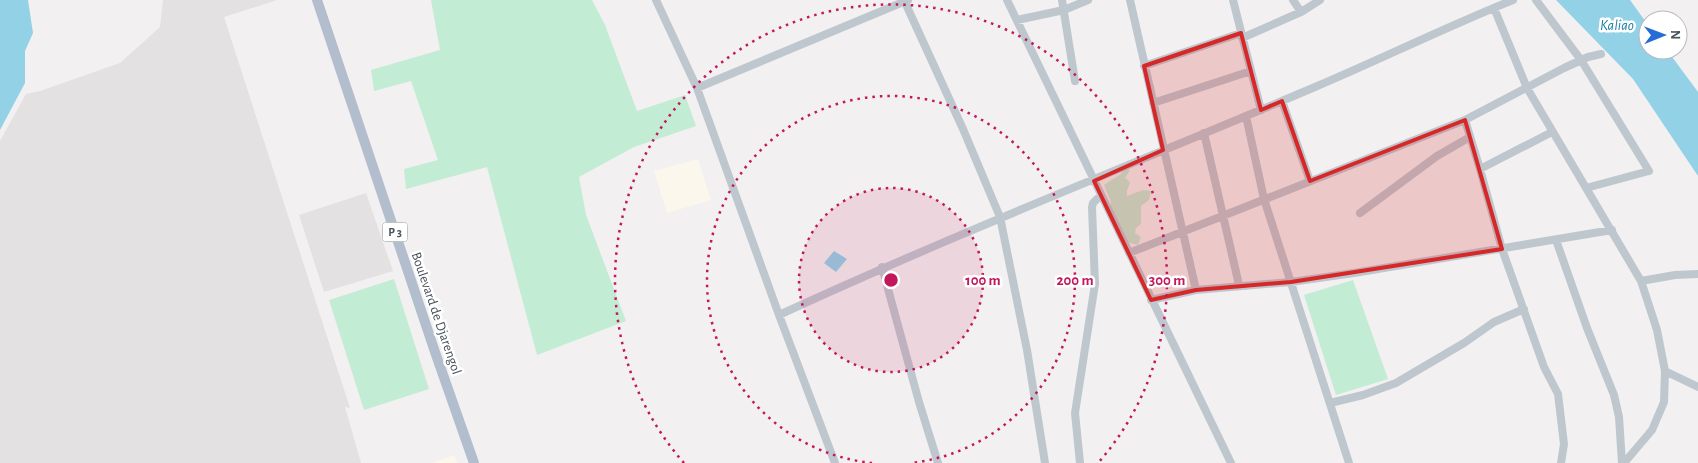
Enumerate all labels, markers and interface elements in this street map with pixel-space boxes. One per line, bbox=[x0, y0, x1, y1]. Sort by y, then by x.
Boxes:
north arrow bbox=[1638, 10, 1688, 60]
water label: Kaliao bbox=[1600, 18, 1634, 33]
text: N bbox=[1668, 30, 1682, 40]
road number: P 3 bbox=[382, 222, 408, 242]
street label: Boulevard de Djarengol bbox=[409, 250, 464, 376]
centre of rings bbox=[882, 271, 900, 289]
text: 100 m bbox=[965, 273, 1001, 288]
text: 200 m bbox=[1056, 273, 1094, 288]
text: 300 m bbox=[1149, 273, 1185, 288]

